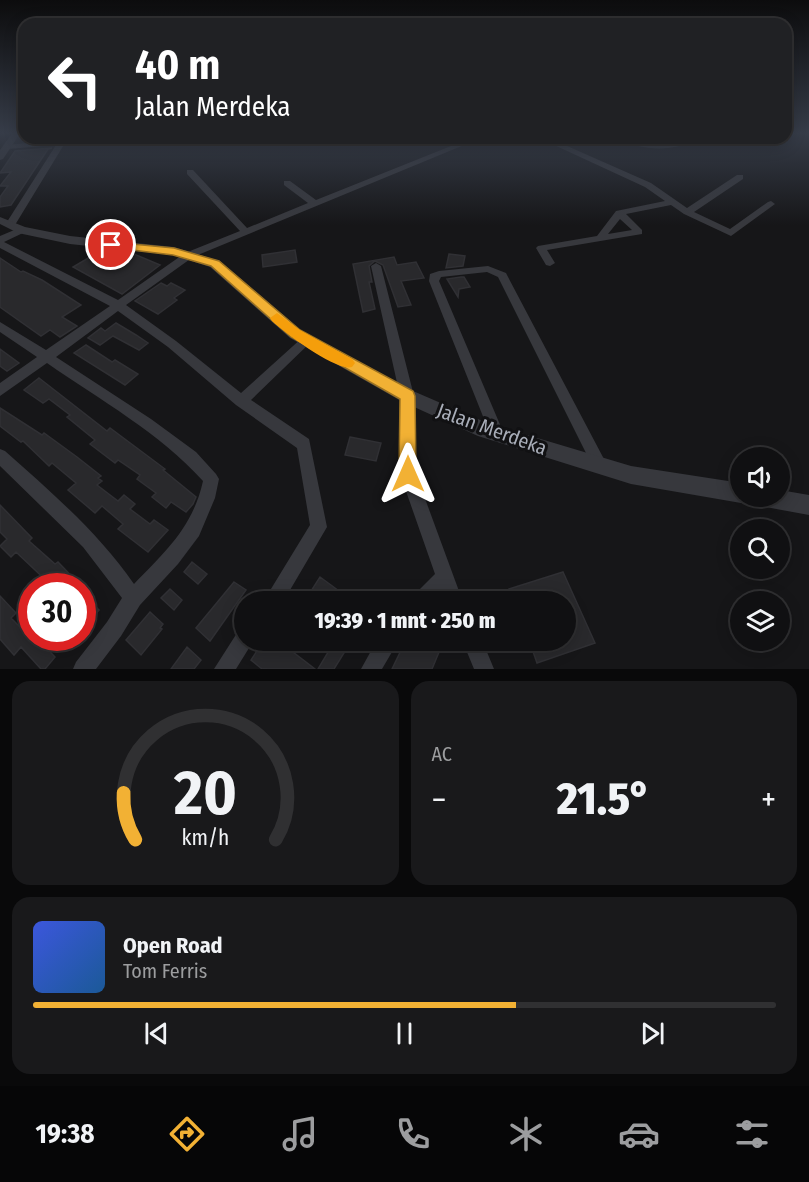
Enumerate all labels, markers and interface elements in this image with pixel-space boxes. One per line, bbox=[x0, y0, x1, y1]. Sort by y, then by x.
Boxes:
text: 40 m bbox=[135, 40, 220, 90]
icon: left bbox=[36, 42, 114, 120]
text: Jalan Merdeka bbox=[135, 91, 291, 123]
pin bbox=[85, 219, 136, 270]
icon: arrive bbox=[94, 228, 127, 261]
street label: Jalan Merdeka bbox=[434, 398, 550, 460]
position arrow bbox=[376, 442, 440, 506]
map controls bbox=[730, 447, 790, 651]
button: sound bbox=[730, 447, 790, 507]
button: search bbox=[730, 519, 790, 579]
speed limit sign: 30 bbox=[18, 573, 96, 651]
button: layers bbox=[730, 591, 790, 651]
text: 19:39 · 1 mnt · 250 m bbox=[314, 607, 496, 634]
text: AC bbox=[432, 742, 452, 766]
text: 20 bbox=[173, 756, 237, 831]
text: 21.5° bbox=[557, 772, 651, 826]
text: − bbox=[432, 780, 446, 820]
text: + bbox=[761, 780, 776, 820]
text: km/h bbox=[181, 825, 229, 851]
text: Open Road bbox=[123, 932, 223, 959]
text: Tom Ferris bbox=[123, 959, 207, 983]
icon: previous bbox=[140, 1017, 173, 1050]
icon: pause bbox=[388, 1017, 421, 1050]
icon: next bbox=[636, 1017, 669, 1050]
icon: directions bbox=[166, 1113, 208, 1155]
icon: music bbox=[279, 1113, 321, 1155]
icon: phone bbox=[392, 1113, 434, 1155]
icon: climate bbox=[505, 1113, 547, 1155]
icon: car bbox=[618, 1113, 660, 1155]
icon: filters bbox=[731, 1113, 773, 1155]
text: 19:38 bbox=[36, 1118, 95, 1150]

